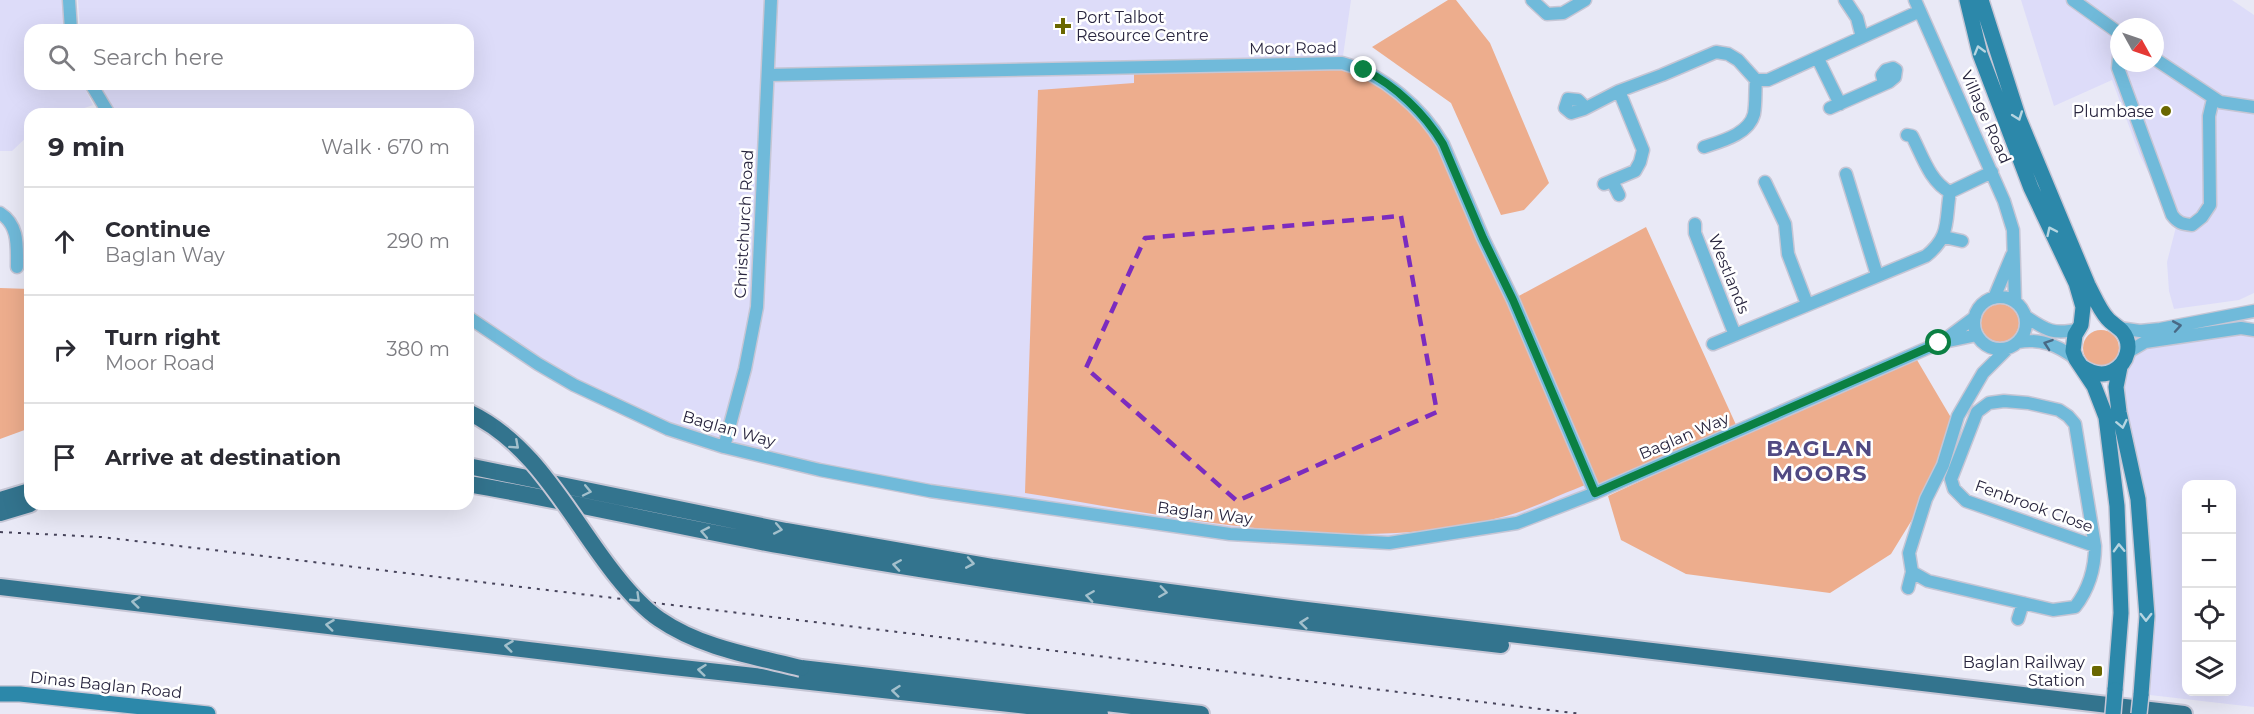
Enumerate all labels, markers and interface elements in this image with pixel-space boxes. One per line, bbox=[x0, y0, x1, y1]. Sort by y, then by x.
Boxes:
place label: Port Talbot Resource Centre bbox=[1076, 8, 1209, 45]
marker: Port Talbot Resource Centre bbox=[1054, 17, 1072, 35]
north arrow bbox=[2110, 18, 2164, 72]
search box bbox=[24, 24, 474, 90]
street label: Moor Road bbox=[1249, 38, 1337, 58]
icon: search bbox=[45, 41, 78, 74]
text: Search here bbox=[93, 44, 224, 71]
one-way arrow bbox=[1974, 45, 1986, 56]
route end bbox=[1350, 56, 1376, 82]
street label: Village Road bbox=[1957, 68, 2015, 166]
place label: Plumbase bbox=[2073, 102, 2154, 121]
marker: Plumbase bbox=[2159, 104, 2173, 118]
one-way arrow bbox=[2011, 109, 2023, 120]
text: 9 min bbox=[48, 131, 125, 163]
text: Walk · 670 m bbox=[321, 135, 450, 159]
street label: Christchurch Road bbox=[731, 149, 757, 299]
text: Continue bbox=[105, 216, 211, 243]
icon: ahead bbox=[48, 225, 81, 258]
one-way arrow bbox=[2047, 226, 2059, 237]
text: 290 m bbox=[387, 229, 450, 253]
street label: Westlands bbox=[1704, 231, 1754, 317]
text: Baglan Way bbox=[105, 243, 225, 267]
one-way arrow bbox=[2172, 321, 2182, 333]
text: Turn right bbox=[105, 324, 220, 351]
route start bbox=[1925, 329, 1951, 355]
icon: right bbox=[48, 333, 81, 366]
text: 380 m bbox=[386, 337, 450, 361]
one-way arrow bbox=[2044, 339, 2054, 351]
text: Moor Road bbox=[105, 351, 215, 375]
street label: Baglan Way bbox=[680, 407, 778, 451]
street label: Baglan Way bbox=[1636, 408, 1732, 463]
one-way arrow bbox=[2114, 419, 2127, 429]
district label: BAGLAN MOORS bbox=[1766, 435, 1874, 487]
one-way arrow bbox=[509, 438, 519, 449]
icon: arrive bbox=[48, 441, 81, 474]
text: Arrive at destination bbox=[105, 444, 341, 471]
street label: Fenbrook Close bbox=[1972, 476, 2096, 536]
map controls bbox=[2182, 480, 2236, 696]
button: + bbox=[2182, 480, 2236, 534]
one-way arrow bbox=[582, 483, 592, 496]
street label: Baglan Way bbox=[1156, 498, 1254, 528]
one-way arrow bbox=[773, 522, 783, 535]
one-way arrow bbox=[700, 526, 710, 539]
button: − bbox=[2182, 534, 2236, 588]
one-way arrow bbox=[2112, 544, 2125, 553]
one-way arrow bbox=[965, 556, 975, 569]
one-way arrow bbox=[892, 560, 902, 572]
one-way arrow bbox=[1158, 586, 1168, 598]
button: locate bbox=[2182, 588, 2236, 642]
one-way arrow bbox=[1085, 590, 1094, 602]
one-way arrow bbox=[629, 591, 639, 602]
one-way arrow bbox=[132, 597, 141, 609]
one-way arrow bbox=[2140, 613, 2152, 622]
one-way arrow bbox=[1299, 617, 1308, 630]
one-way arrow bbox=[325, 619, 335, 632]
one-way arrow bbox=[504, 641, 513, 653]
button: layers bbox=[2182, 642, 2236, 696]
place label: Baglan Railway Station bbox=[1963, 653, 2085, 690]
one-way arrow bbox=[698, 664, 707, 677]
marker: Baglan Railway Station bbox=[2090, 664, 2104, 678]
street label: Dinas Baglan Road bbox=[29, 668, 183, 702]
one-way arrow bbox=[892, 685, 901, 698]

